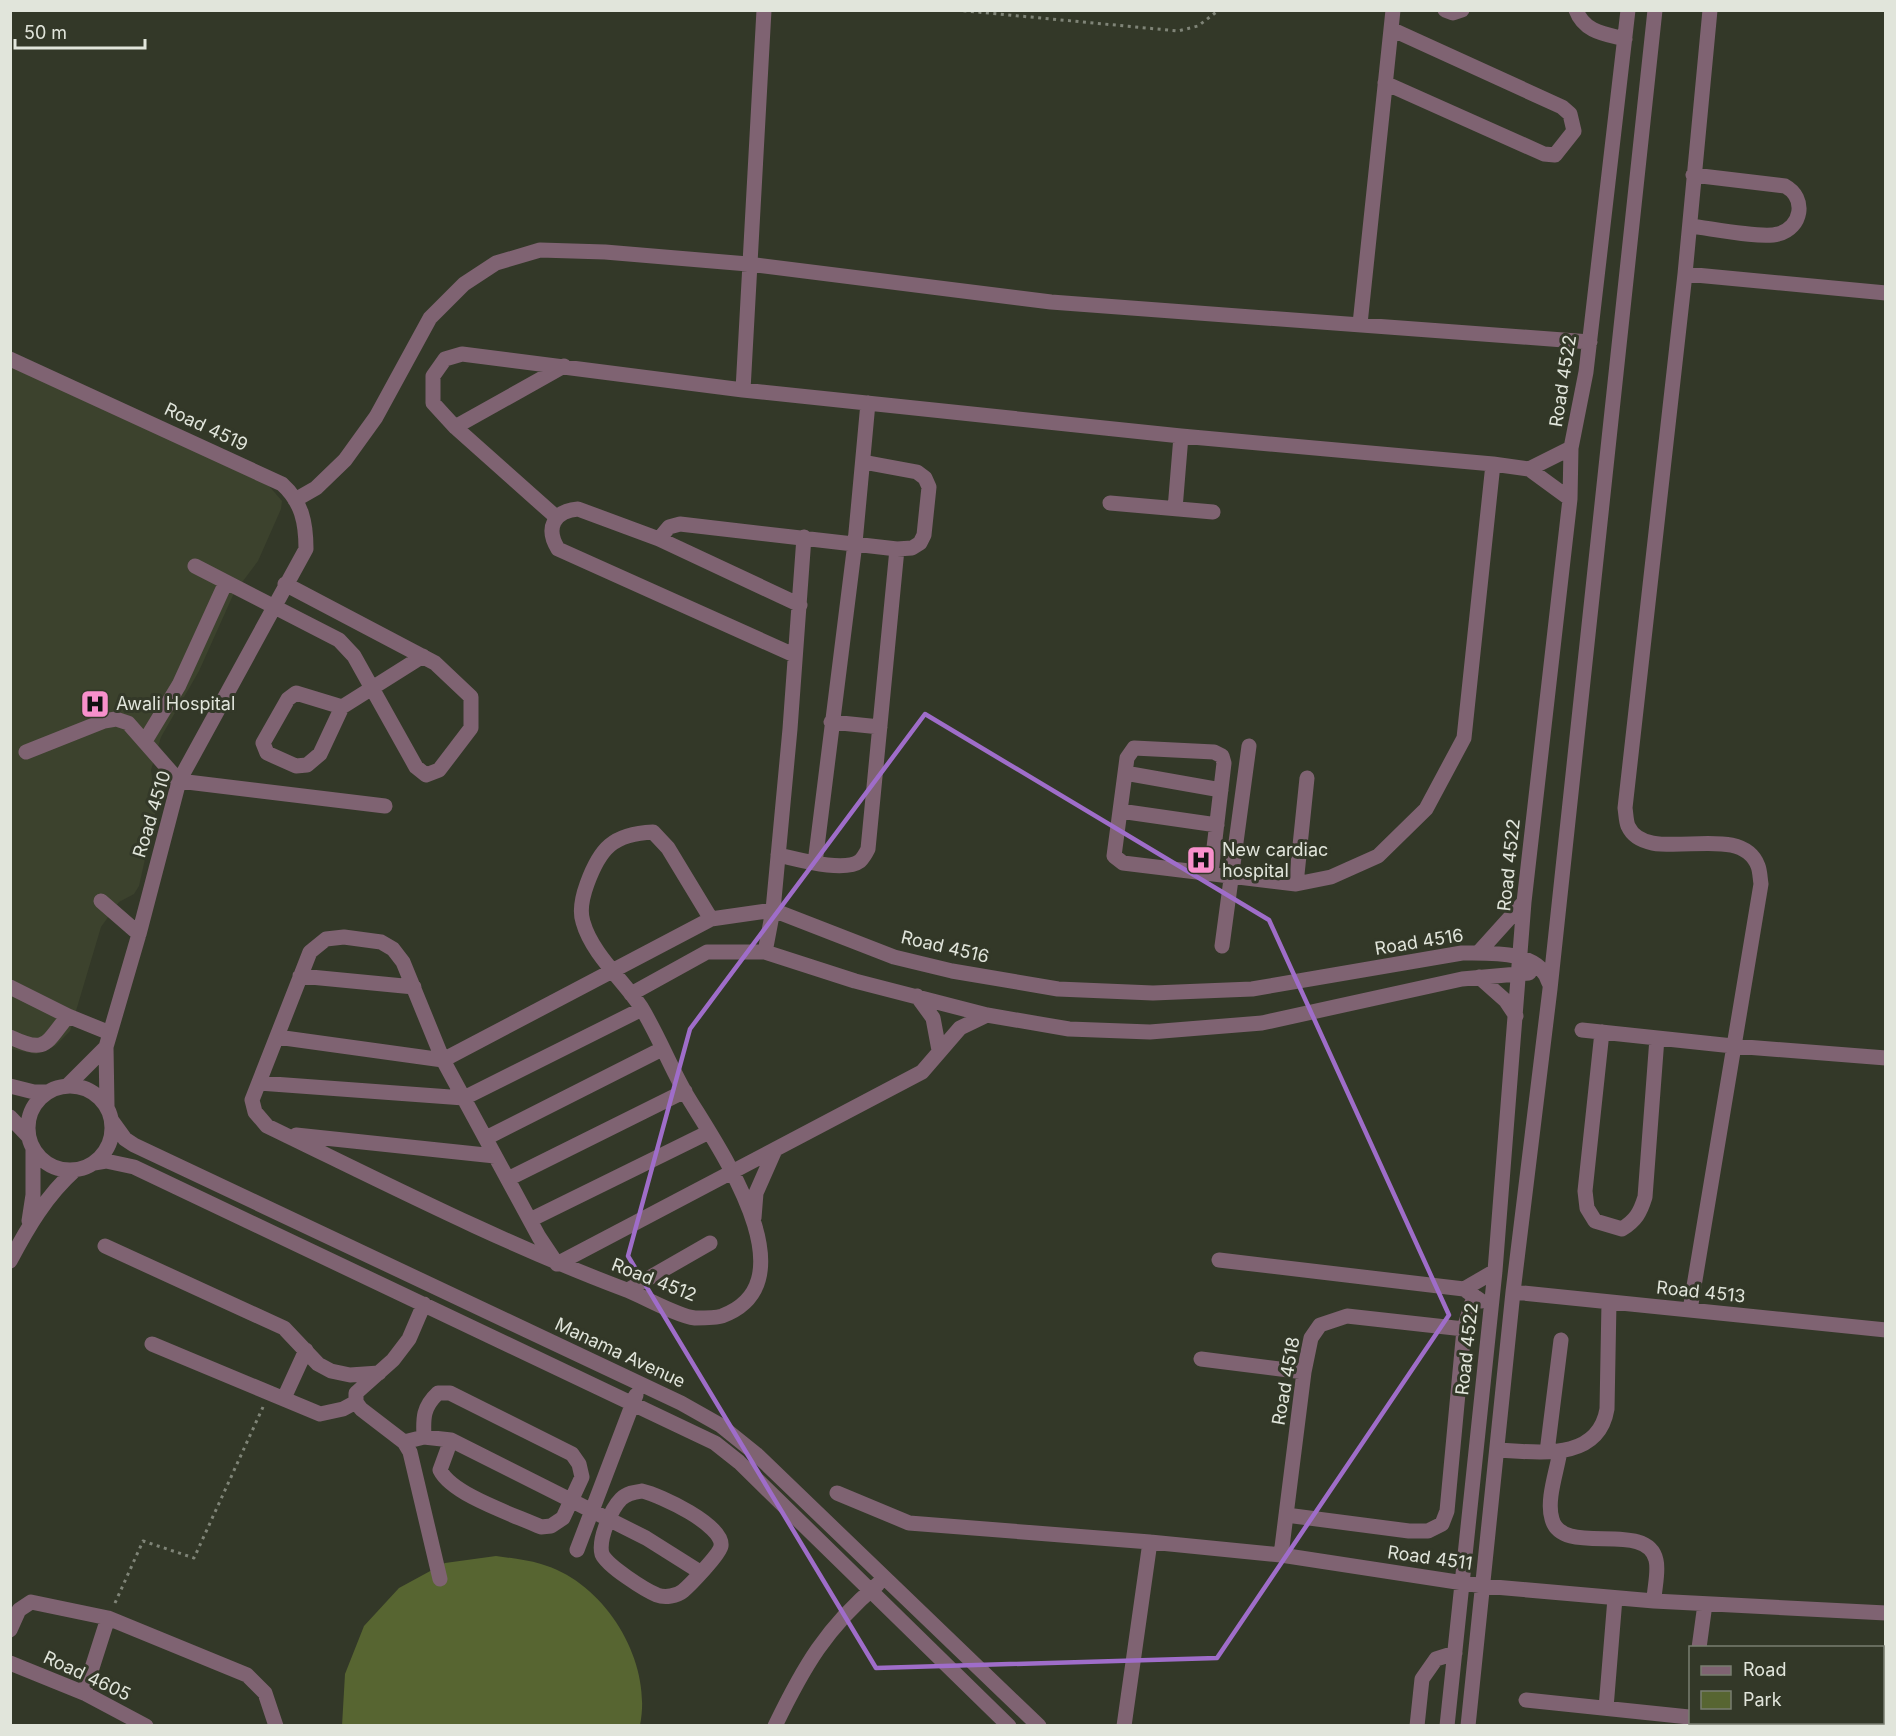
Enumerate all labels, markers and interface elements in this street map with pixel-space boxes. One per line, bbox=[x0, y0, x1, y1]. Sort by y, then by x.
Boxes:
scale bar bbox=[15, 12, 146, 50]
text: 50 m bbox=[24, 22, 67, 43]
street label: Road 4522 bbox=[1545, 333, 1580, 428]
street label: Road 4519 bbox=[161, 398, 251, 455]
hospital icon: Awali Hospital bbox=[79, 688, 111, 720]
place label: Awali Hospital bbox=[116, 693, 235, 714]
street label: Road 4510 bbox=[128, 768, 175, 860]
street label: Road 4522 bbox=[1493, 818, 1524, 912]
place label: New cardiac hospital bbox=[1222, 839, 1328, 881]
hospital icon: New cardiac hospital bbox=[1185, 844, 1217, 876]
street label: Road 4516 bbox=[1373, 924, 1465, 959]
street label: Road 4516 bbox=[899, 926, 991, 967]
street label: Road 4512 bbox=[609, 1254, 700, 1305]
street label: Road 4513 bbox=[1655, 1276, 1747, 1307]
street label: Road 4522 bbox=[1451, 1302, 1482, 1396]
street label: Manama Avenue bbox=[552, 1313, 689, 1392]
street label: Road 4518 bbox=[1267, 1335, 1304, 1427]
street label: Road 4511 bbox=[1386, 1541, 1474, 1574]
street label: Road 4605 bbox=[40, 1646, 134, 1705]
legend bbox=[1689, 1646, 1884, 1724]
text: Road bbox=[1743, 1659, 1786, 1680]
text: Park bbox=[1743, 1689, 1782, 1710]

